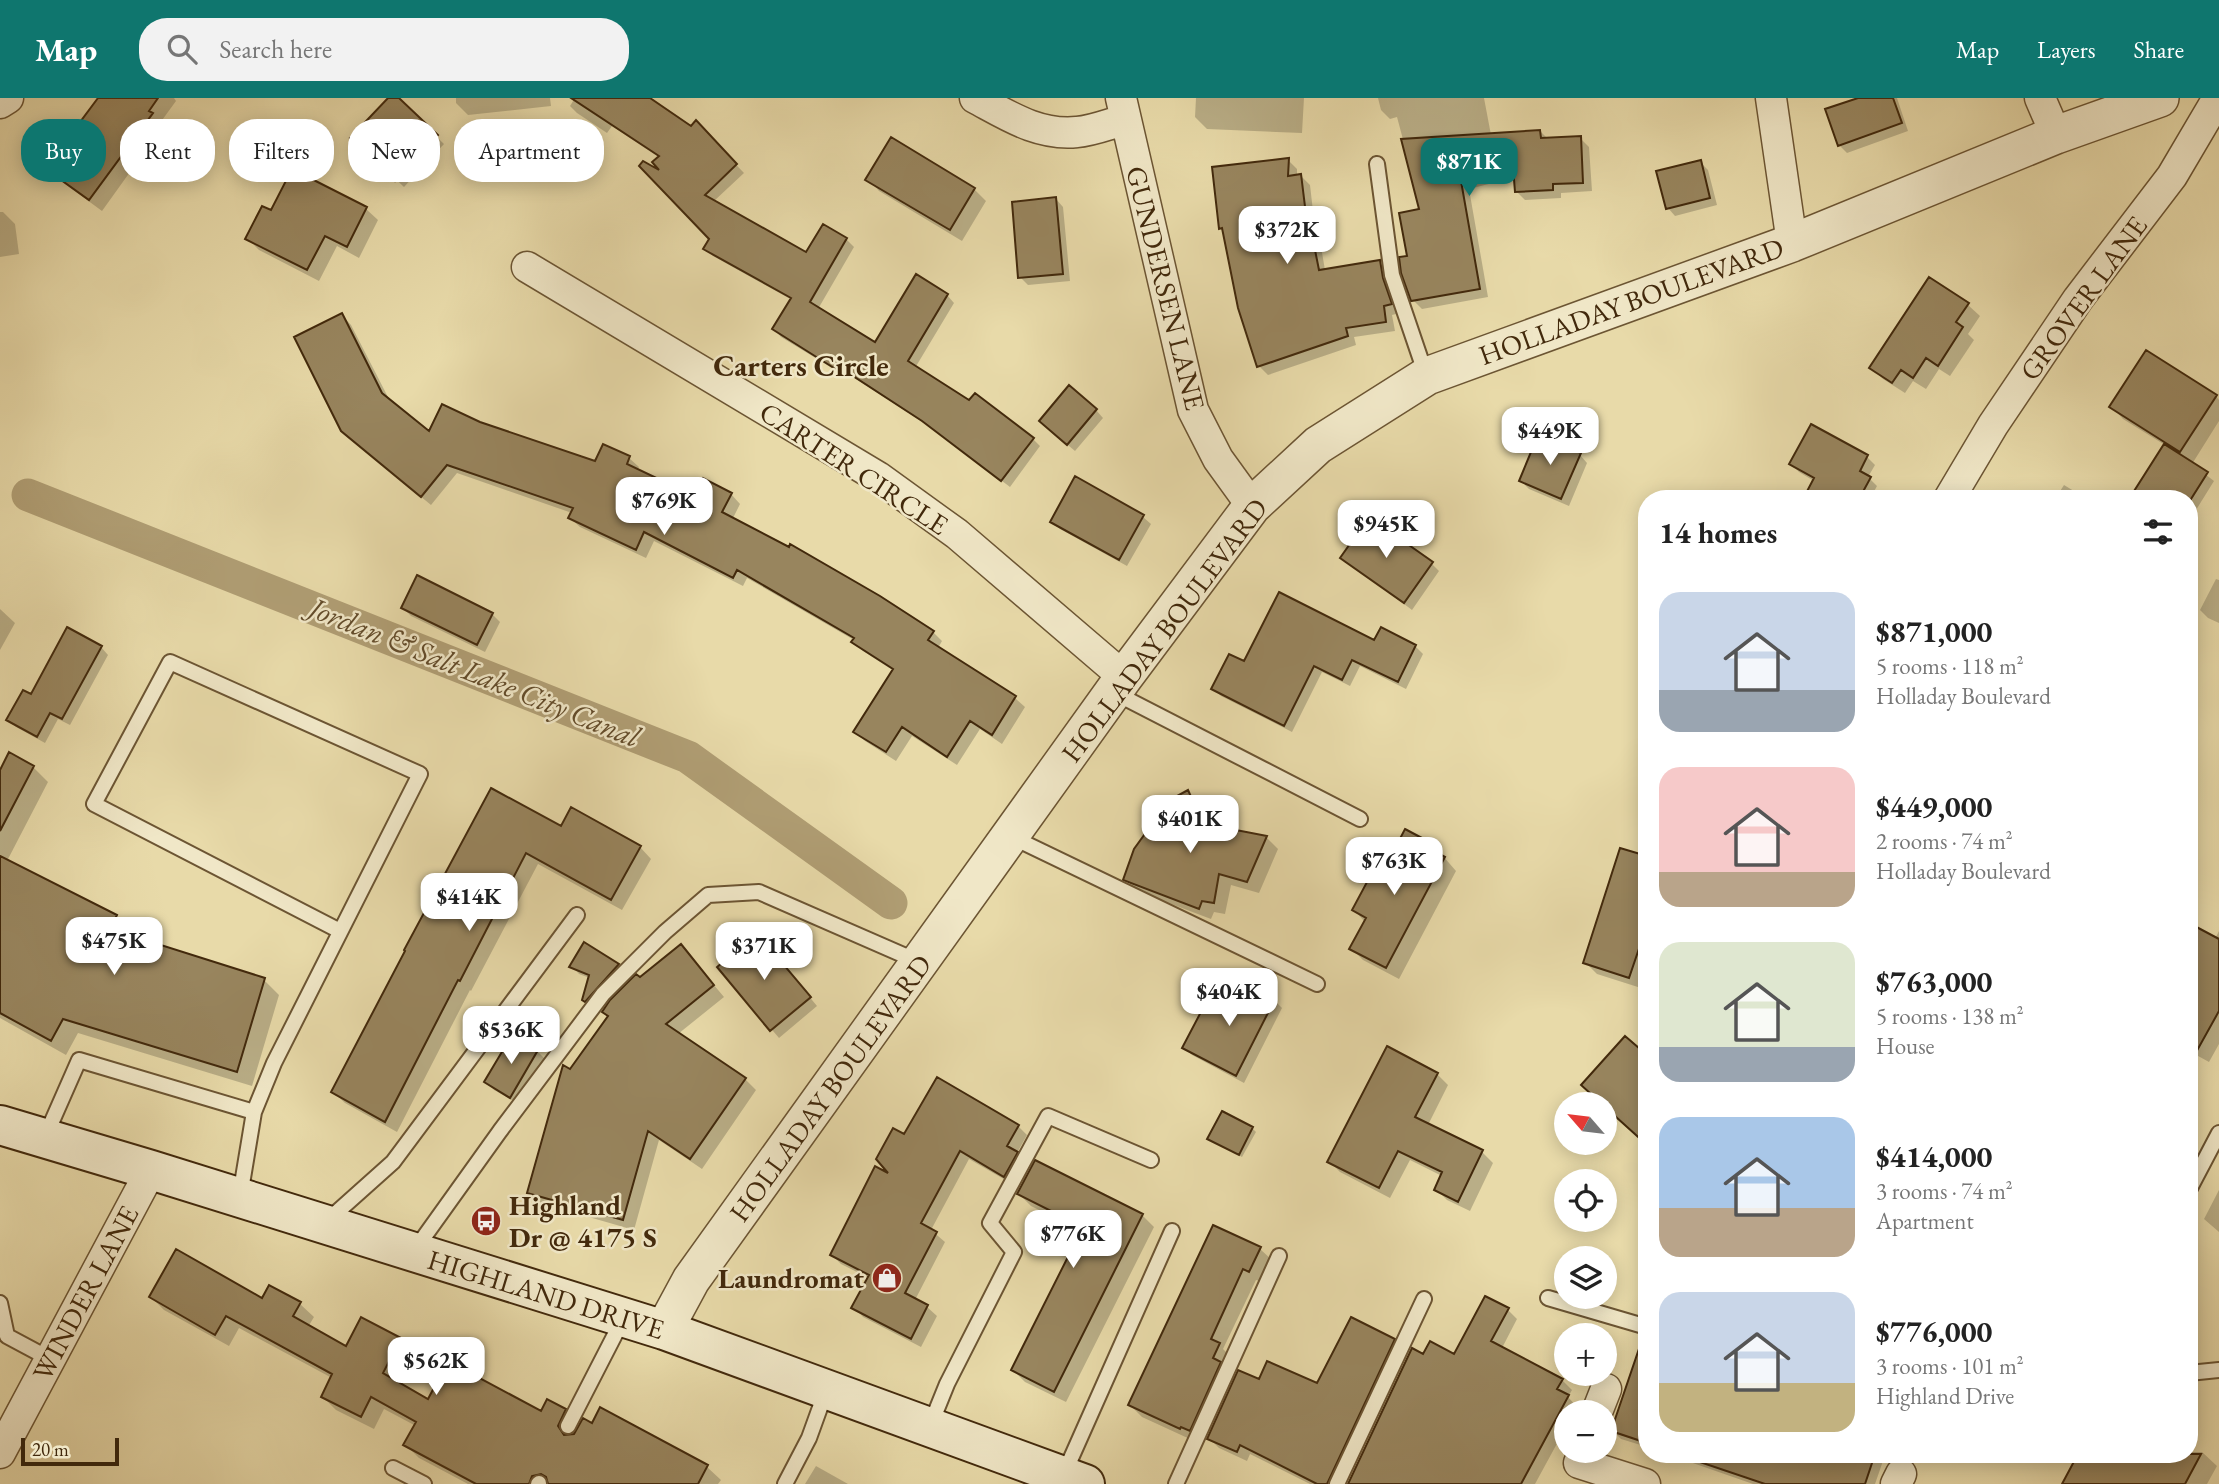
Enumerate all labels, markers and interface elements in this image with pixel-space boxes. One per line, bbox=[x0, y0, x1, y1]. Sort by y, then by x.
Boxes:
search box bbox=[139, 18, 629, 81]
text: Map bbox=[35, 28, 97, 71]
icon: search bbox=[163, 30, 201, 68]
text: Search here bbox=[219, 32, 332, 66]
text: Map bbox=[1956, 34, 1999, 65]
text: Layers bbox=[2037, 34, 2096, 65]
text: Share bbox=[2134, 34, 2184, 65]
chip: Buy bbox=[21, 119, 106, 182]
chip: Rent bbox=[120, 119, 215, 182]
chip: Filters bbox=[229, 119, 334, 182]
chip: New bbox=[348, 119, 440, 182]
chip: Apartment bbox=[454, 119, 604, 182]
pin: $871K bbox=[1420, 139, 1518, 198]
text: $871K bbox=[1437, 146, 1501, 176]
street label: GUNDERSEN LANE bbox=[1118, 162, 1214, 414]
pin: $372K bbox=[1238, 206, 1336, 266]
street label: GROVER LANE bbox=[2011, 209, 2155, 387]
text: $372K bbox=[1255, 214, 1319, 244]
street label: HOLLADAY BOULEVARD bbox=[1474, 229, 1788, 373]
district label: Carters Circle bbox=[713, 346, 889, 385]
street label: CARTER CIRCLE bbox=[753, 394, 955, 543]
pin: $449K bbox=[1501, 408, 1599, 467]
text: $449K bbox=[1518, 415, 1582, 445]
pin: $769K bbox=[615, 478, 713, 537]
text: $769K bbox=[632, 485, 696, 515]
street label: HOLLADAY BOULEVARD bbox=[1053, 491, 1275, 769]
pin: $945K bbox=[1337, 500, 1435, 560]
text: $945K bbox=[1354, 508, 1418, 538]
text: 14 homes bbox=[1659, 513, 1777, 552]
icon: filters bbox=[2139, 513, 2177, 551]
water label: Jordan & Salt Lake City Canal bbox=[299, 586, 647, 757]
text: $871,000 bbox=[1876, 612, 1992, 651]
icon: home bbox=[1715, 620, 1799, 704]
text: 5 rooms · 118 m² bbox=[1876, 651, 2024, 681]
text: Holladay Boulevard bbox=[1876, 681, 2051, 711]
text: $449,000 bbox=[1876, 787, 1992, 826]
icon: home bbox=[1715, 795, 1799, 879]
pin: $401K bbox=[1141, 796, 1239, 855]
text: $401K bbox=[1158, 803, 1222, 833]
text: 2 rooms · 74 m² bbox=[1876, 826, 2013, 856]
pin: $763K bbox=[1345, 838, 1443, 897]
text: $763K bbox=[1362, 845, 1426, 875]
text: Holladay Boulevard bbox=[1876, 856, 2051, 886]
pin: $414K bbox=[420, 874, 518, 933]
text: $414K bbox=[437, 881, 501, 911]
pin: $475K bbox=[65, 918, 163, 977]
pin: $371K bbox=[715, 922, 813, 982]
text: $475K bbox=[82, 925, 146, 955]
text: $371K bbox=[732, 930, 796, 960]
street label: HOLLADAY BOULEVARD bbox=[721, 947, 939, 1229]
text: $763,000 bbox=[1876, 962, 1992, 1001]
pin: $404K bbox=[1180, 968, 1278, 1028]
icon: home bbox=[1715, 970, 1799, 1054]
text: $404K bbox=[1197, 976, 1261, 1006]
text: 5 rooms · 138 m² bbox=[1876, 1001, 2024, 1031]
pin: $536K bbox=[462, 1006, 560, 1066]
text: $536K bbox=[479, 1014, 543, 1044]
text: House bbox=[1876, 1031, 1935, 1061]
north arrow bbox=[1554, 1092, 1617, 1155]
map controls bbox=[1554, 1092, 1617, 1463]
text: $414,000 bbox=[1876, 1137, 1992, 1176]
icon: home bbox=[1715, 1145, 1799, 1229]
button: locate bbox=[1554, 1169, 1617, 1232]
text: 3 rooms · 74 m² bbox=[1876, 1176, 2013, 1206]
place label: Highland Dr @ 4175 S bbox=[509, 1187, 657, 1255]
street label: WINDER LANE bbox=[24, 1199, 146, 1387]
bus stop icon: Highland Dr @ 4175 S bbox=[469, 1204, 503, 1238]
text: Apartment bbox=[1876, 1206, 1974, 1236]
pin: $776K bbox=[1024, 1210, 1122, 1270]
text: $776K bbox=[1041, 1218, 1105, 1248]
street label: HIGHLAND DRIVE bbox=[424, 1241, 669, 1347]
button: layers bbox=[1554, 1246, 1617, 1309]
place label: Laundromat bbox=[718, 1260, 864, 1296]
shop icon: Laundromat bbox=[870, 1261, 904, 1295]
text: $776,000 bbox=[1876, 1312, 1992, 1351]
icon: home bbox=[1715, 1320, 1799, 1404]
button: + bbox=[1554, 1323, 1617, 1386]
pin: $562K bbox=[387, 1338, 485, 1397]
text: $562K bbox=[404, 1345, 468, 1375]
text: 3 rooms · 101 m² bbox=[1876, 1351, 2024, 1381]
text: Highland Drive bbox=[1876, 1381, 2014, 1411]
button: − bbox=[1554, 1400, 1617, 1463]
scale bar bbox=[21, 1435, 119, 1467]
text: 20 m bbox=[32, 1437, 69, 1462]

